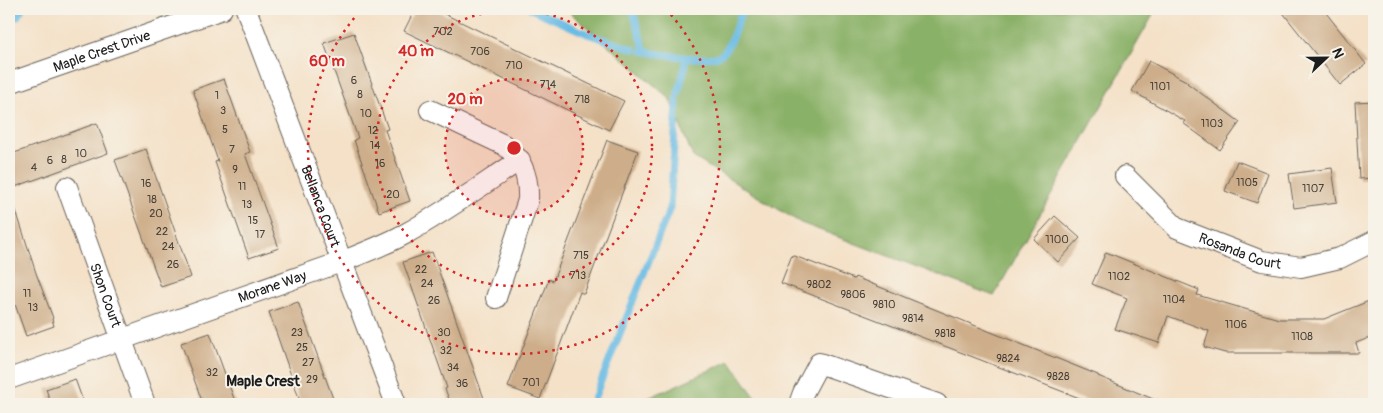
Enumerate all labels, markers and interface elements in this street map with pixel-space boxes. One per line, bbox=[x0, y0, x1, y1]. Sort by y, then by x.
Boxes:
house number: 702 bbox=[433, 25, 453, 38]
street label: Maple Crest Drive bbox=[51, 27, 153, 76]
north arrow bbox=[1300, 32, 1350, 82]
text: 40 m bbox=[398, 42, 434, 61]
house number: 706 bbox=[470, 45, 490, 58]
text: N bbox=[1328, 46, 1347, 61]
text: 60 m bbox=[309, 52, 345, 71]
house number: 710 bbox=[505, 59, 523, 72]
house number: 6 bbox=[351, 74, 357, 87]
house number: 714 bbox=[540, 78, 557, 91]
house number: 1101 bbox=[1150, 80, 1170, 93]
house number: 8 bbox=[357, 88, 363, 101]
house number: 1 bbox=[215, 89, 219, 102]
text: 20 m bbox=[447, 90, 483, 109]
house number: 718 bbox=[574, 93, 590, 106]
house number: 3 bbox=[220, 104, 226, 117]
house number: 10 bbox=[360, 107, 372, 120]
house number: 1103 bbox=[1201, 117, 1223, 130]
house number: 5 bbox=[222, 123, 228, 136]
house number: 12 bbox=[368, 124, 378, 137]
house number: 14 bbox=[370, 139, 381, 152]
centre of rings bbox=[505, 139, 523, 157]
house number: 7 bbox=[229, 143, 235, 156]
house number: 10 bbox=[75, 147, 87, 160]
house number: 8 bbox=[61, 153, 67, 166]
house number: 6 bbox=[47, 154, 53, 167]
house number: 16 bbox=[375, 157, 385, 170]
house number: 4 bbox=[31, 161, 38, 174]
house number: 9 bbox=[232, 163, 238, 176]
street label: Bellanca Court bbox=[297, 163, 344, 250]
house number: 1105 bbox=[1236, 176, 1258, 189]
house number: 16 bbox=[141, 177, 151, 190]
house number: 11 bbox=[238, 180, 246, 193]
house number: 1107 bbox=[1302, 182, 1324, 195]
house number: 20 bbox=[386, 188, 400, 201]
house number: 18 bbox=[147, 193, 157, 206]
house number: 13 bbox=[242, 198, 252, 211]
house number: 20 bbox=[149, 207, 163, 220]
house number: 15 bbox=[248, 214, 258, 227]
house number: 22 bbox=[156, 225, 168, 238]
house number: 17 bbox=[255, 228, 265, 241]
street label: Rosanda Court bbox=[1196, 229, 1283, 273]
house number: 1100 bbox=[1045, 233, 1069, 246]
house number: 24 bbox=[162, 240, 175, 253]
house number: 715 bbox=[573, 249, 589, 262]
house number: 26 bbox=[167, 258, 179, 271]
street label: Shon Court bbox=[86, 261, 125, 330]
house number: 22 bbox=[415, 263, 427, 276]
street label: Morane Way bbox=[236, 267, 309, 307]
house number: 713 bbox=[570, 269, 586, 282]
house number: 1102 bbox=[1108, 270, 1130, 283]
house number: 24 bbox=[421, 277, 434, 290]
house number: 9802 bbox=[807, 278, 831, 291]
house number: 11 bbox=[23, 287, 31, 300]
house number: 9806 bbox=[840, 288, 866, 301]
house number: 1104 bbox=[1163, 293, 1186, 306]
house number: 26 bbox=[428, 294, 440, 307]
house number: 9810 bbox=[872, 298, 896, 311]
house number: 13 bbox=[28, 301, 38, 314]
house number: 9814 bbox=[902, 312, 925, 325]
house number: 1106 bbox=[1225, 318, 1247, 331]
house number: 23 bbox=[291, 326, 303, 339]
house number: 30 bbox=[437, 326, 451, 339]
house number: 9818 bbox=[934, 327, 956, 340]
house number: 1108 bbox=[1291, 330, 1313, 343]
house number: 25 bbox=[296, 341, 308, 354]
house number: 32 bbox=[440, 344, 452, 357]
house number: 9824 bbox=[996, 352, 1020, 365]
house number: 27 bbox=[302, 356, 314, 369]
house number: 34 bbox=[447, 361, 460, 374]
house number: 32 bbox=[206, 366, 218, 379]
house number: 9828 bbox=[1047, 370, 1070, 383]
district label: Maple Crest bbox=[226, 372, 301, 391]
house number: 29 bbox=[306, 373, 318, 386]
house number: 701 bbox=[522, 376, 540, 389]
house number: 36 bbox=[456, 377, 468, 390]

